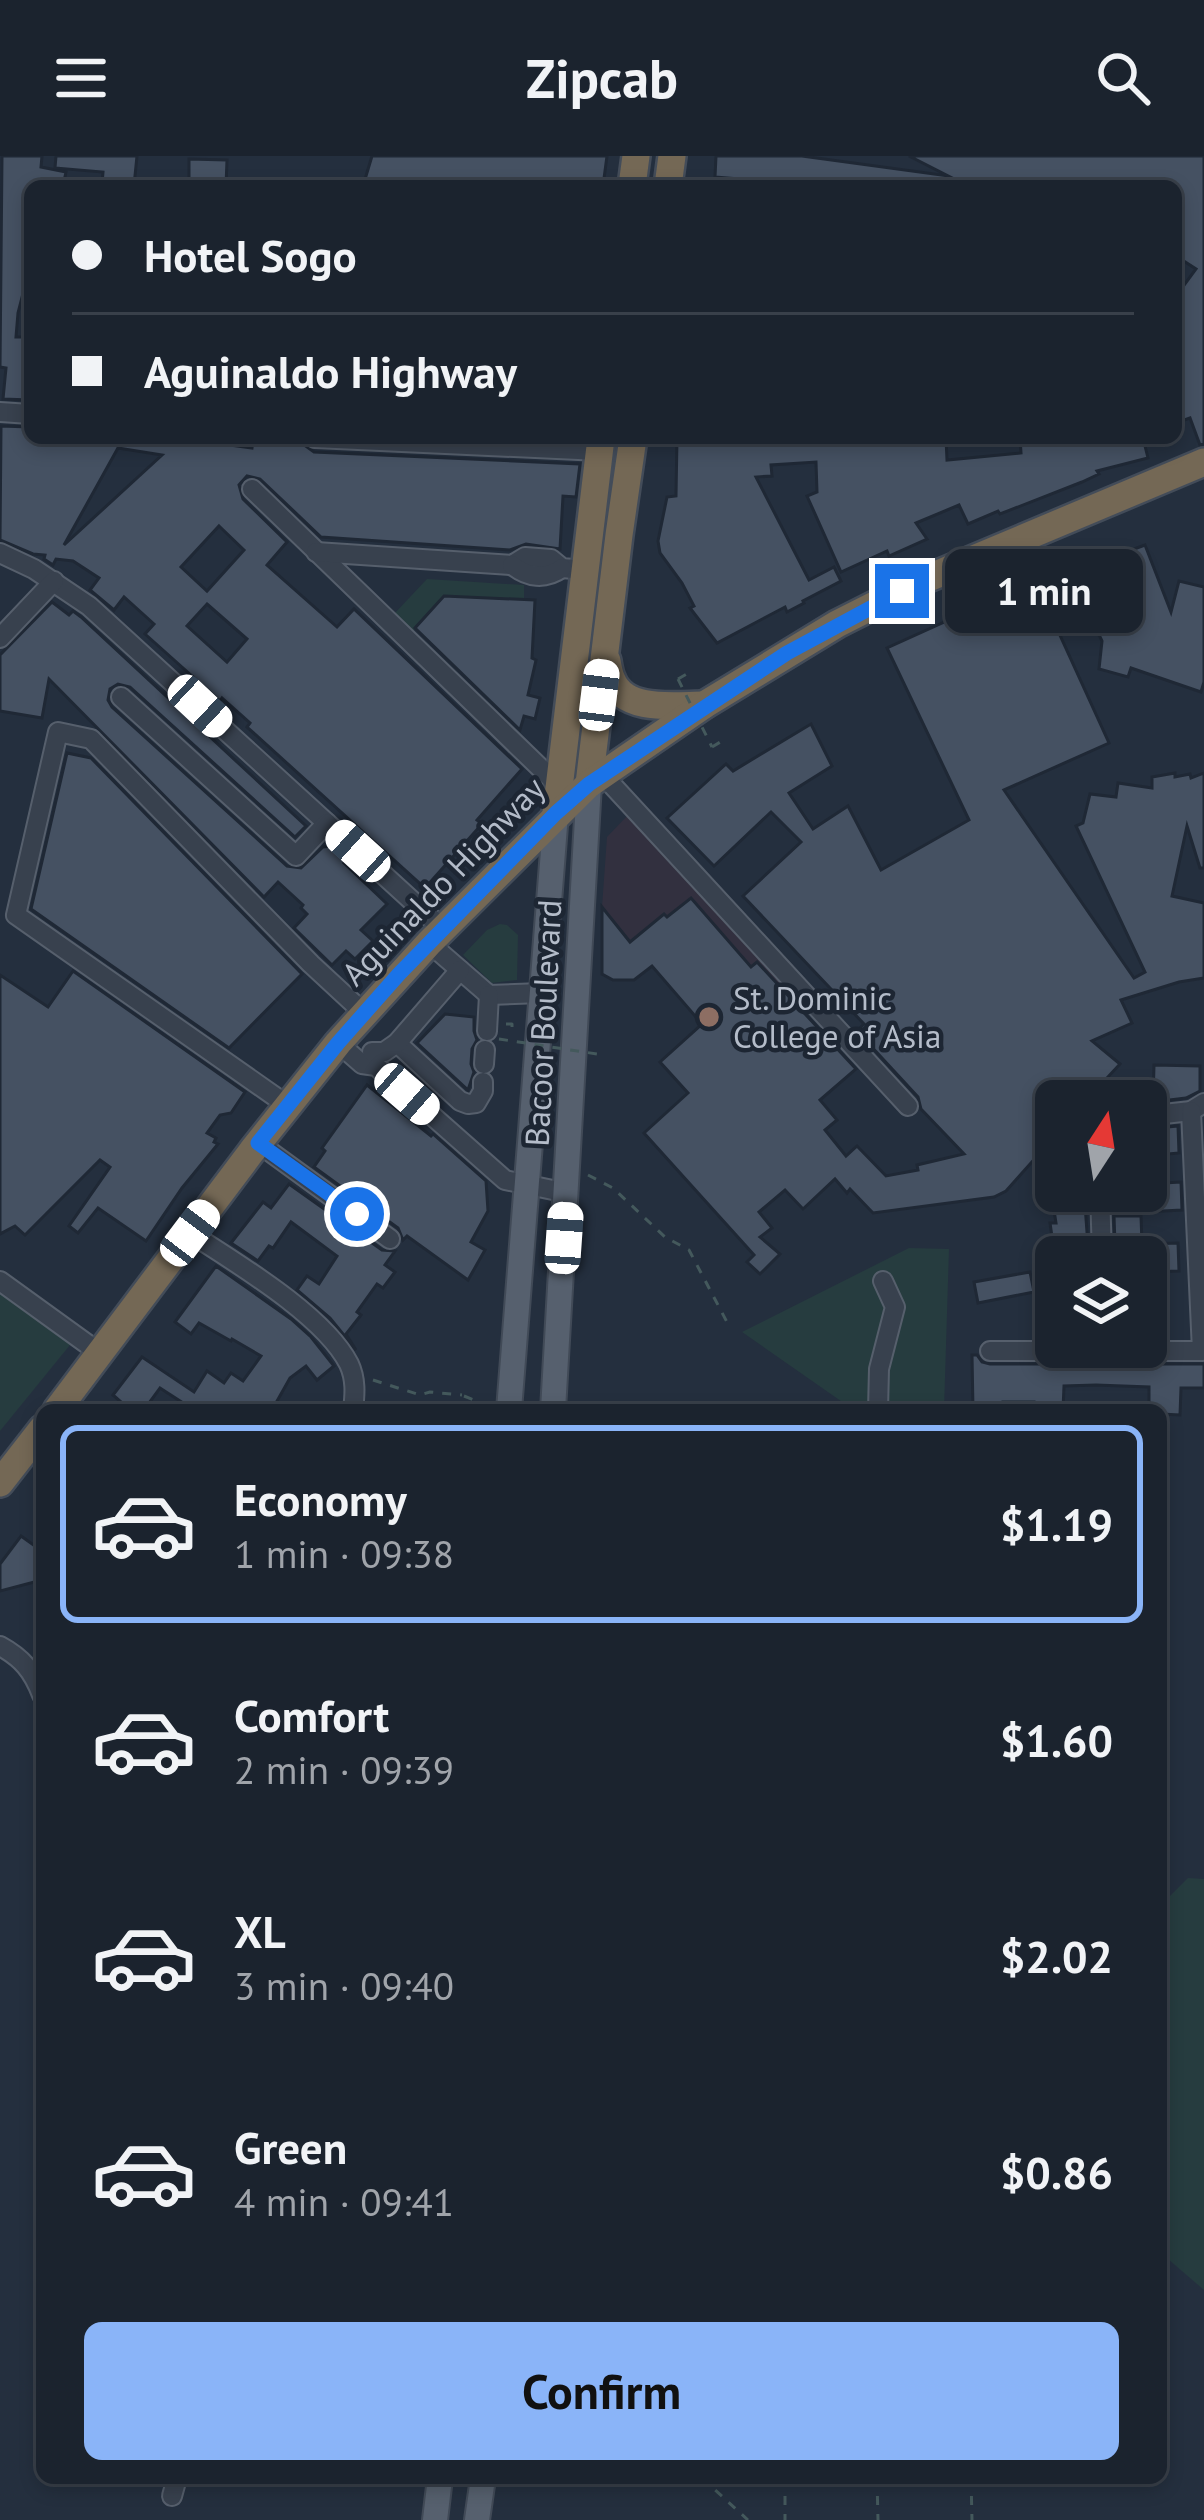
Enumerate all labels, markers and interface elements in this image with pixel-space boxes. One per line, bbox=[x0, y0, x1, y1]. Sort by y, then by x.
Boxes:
text: Zipcab bbox=[526, 43, 678, 113]
icon: menu bbox=[48, 45, 114, 111]
icon: search bbox=[1090, 45, 1156, 111]
text: Hotel Sogo bbox=[144, 226, 357, 284]
text: Aguinaldo Highway bbox=[144, 342, 517, 400]
callout: 1 min bbox=[944, 549, 1142, 633]
route end bbox=[875, 564, 929, 618]
text: 1 min bbox=[996, 565, 1092, 616]
car bbox=[577, 657, 621, 733]
car bbox=[161, 668, 239, 744]
street label: Aguinaldo Highway bbox=[332, 767, 554, 994]
car bbox=[319, 814, 397, 888]
street label: Bacoor Boulevard bbox=[515, 899, 570, 1147]
place label: St. Dominic College of Asia bbox=[733, 976, 941, 1057]
marker: St. Dominic College of Asia bbox=[696, 1004, 722, 1030]
car bbox=[368, 1057, 446, 1131]
north arrow bbox=[1035, 1080, 1167, 1212]
map controls bbox=[1035, 1080, 1167, 1368]
route start bbox=[330, 1187, 384, 1241]
car bbox=[154, 1193, 226, 1273]
car bbox=[544, 1201, 584, 1275]
button: layers bbox=[1035, 1236, 1167, 1368]
icon: car bbox=[90, 1470, 198, 1578]
text: Economy bbox=[234, 1470, 407, 1528]
text: $1.19 bbox=[1000, 1495, 1113, 1553]
text: 1 min · 09:38 bbox=[234, 1528, 454, 1579]
icon: car bbox=[90, 1686, 198, 1794]
text: Comfort bbox=[234, 1686, 389, 1744]
text: $1.60 bbox=[1000, 1711, 1113, 1769]
text: 2 min · 09:39 bbox=[234, 1744, 454, 1795]
icon: car bbox=[90, 1902, 198, 2010]
text: XL bbox=[234, 1902, 286, 1960]
text: $2.02 bbox=[1000, 1927, 1113, 1985]
text: 3 min · 09:40 bbox=[234, 1960, 454, 2011]
icon: car bbox=[90, 2118, 198, 2226]
text: Green bbox=[234, 2118, 347, 2176]
text: $0.86 bbox=[1000, 2143, 1113, 2201]
text: 4 min · 09:41 bbox=[234, 2176, 454, 2227]
button: Confirm bbox=[84, 2322, 1119, 2460]

